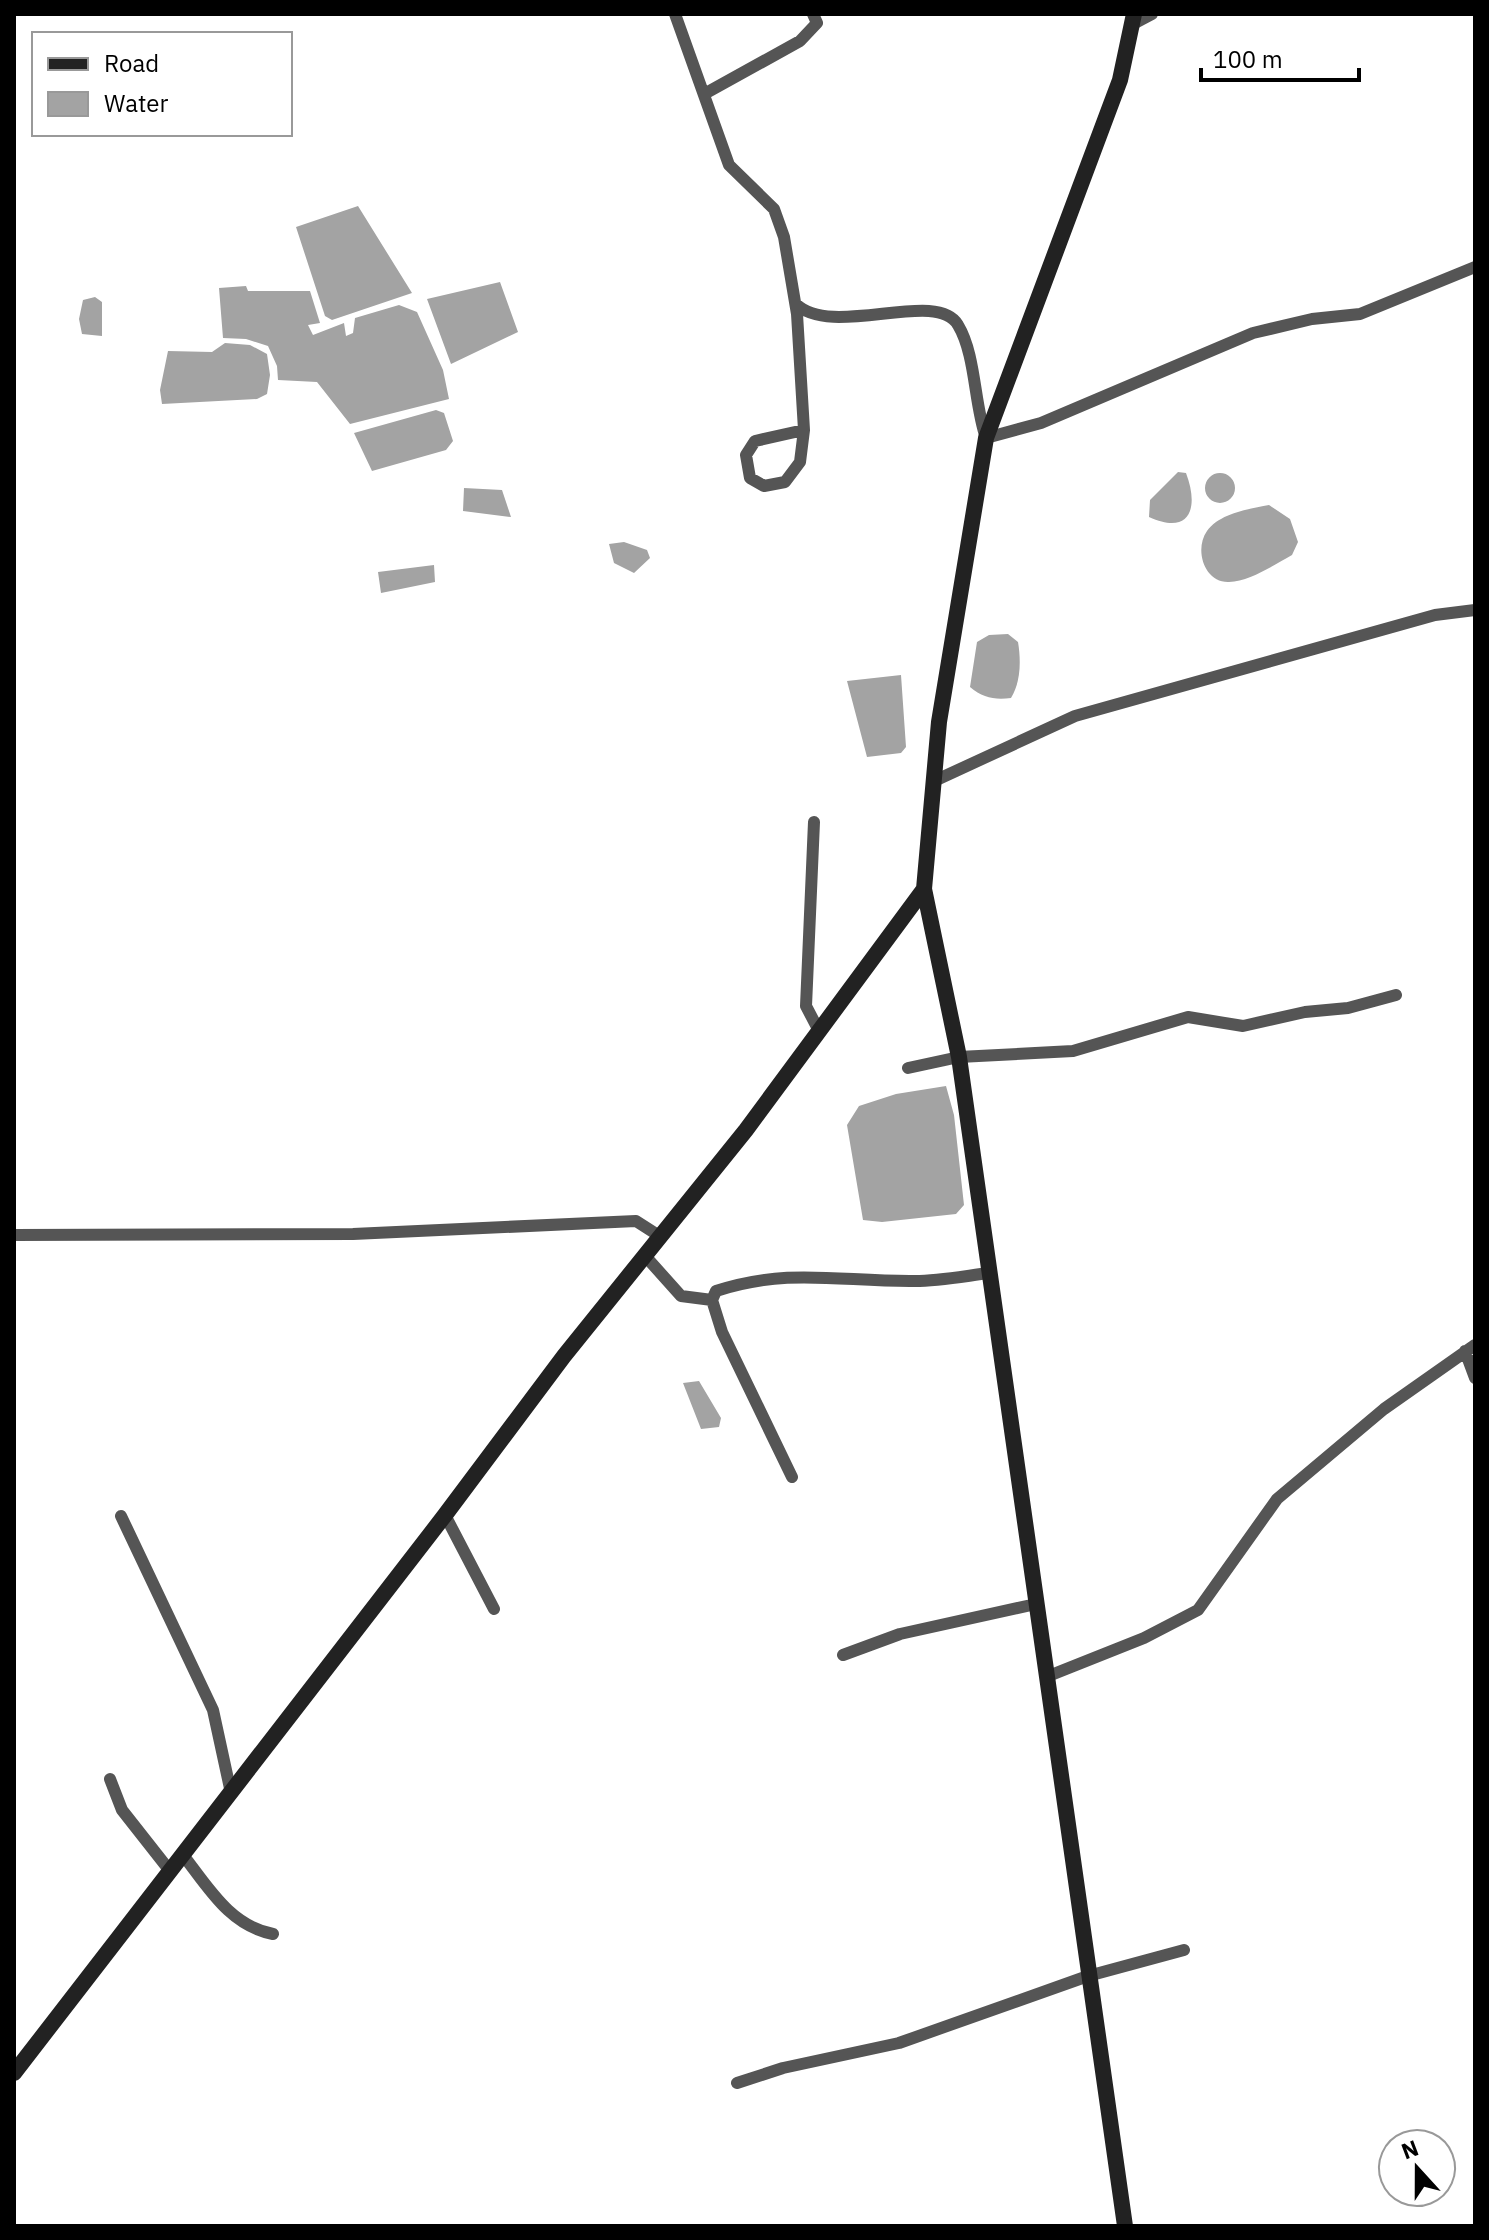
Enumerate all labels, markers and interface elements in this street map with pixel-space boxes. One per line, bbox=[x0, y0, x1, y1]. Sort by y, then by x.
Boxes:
legend bbox=[32, 32, 292, 136]
scale bar bbox=[1201, 32, 1359, 82]
text: 100 m bbox=[1213, 43, 1283, 75]
text: Road bbox=[104, 47, 159, 79]
text: Water bbox=[104, 87, 168, 119]
north arrow bbox=[1377, 2128, 1457, 2208]
text: N bbox=[1397, 2132, 1422, 2165]

